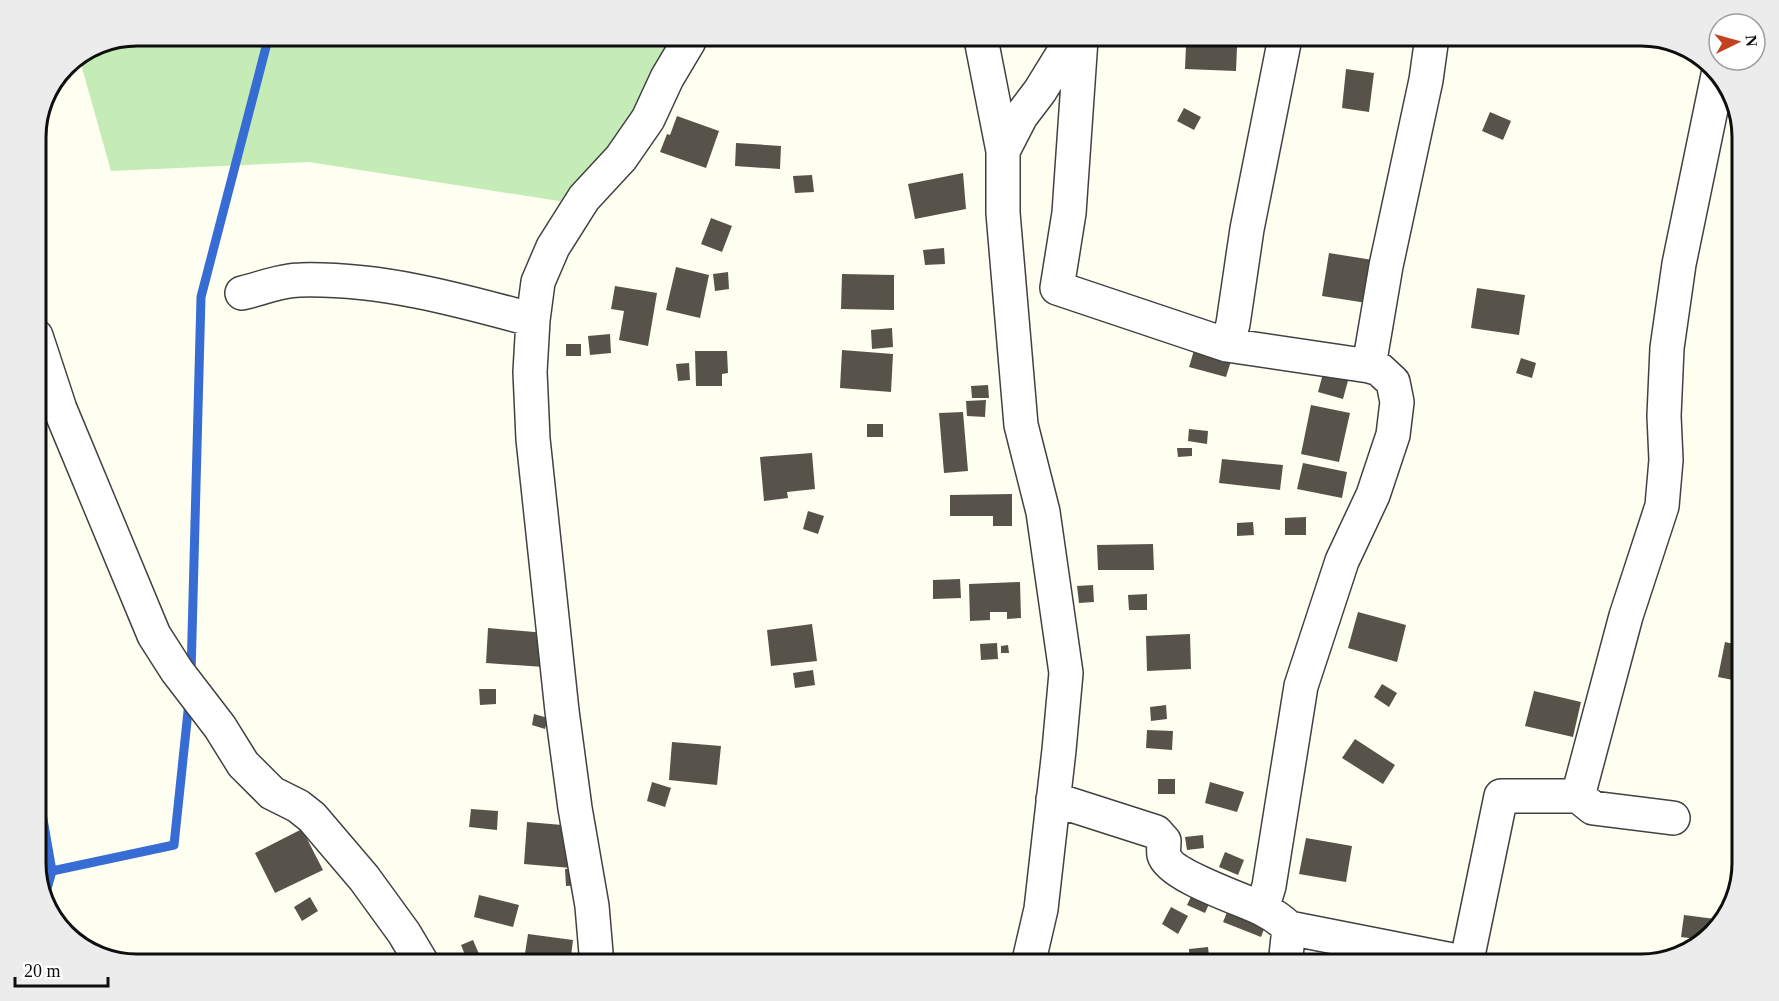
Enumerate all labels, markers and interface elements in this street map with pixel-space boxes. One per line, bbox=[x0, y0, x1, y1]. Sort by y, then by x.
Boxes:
north arrow bbox=[1707, 12, 1767, 72]
text: N bbox=[1742, 34, 1760, 48]
scale bar bbox=[15, 950, 108, 988]
text: 20 m bbox=[24, 961, 61, 981]

